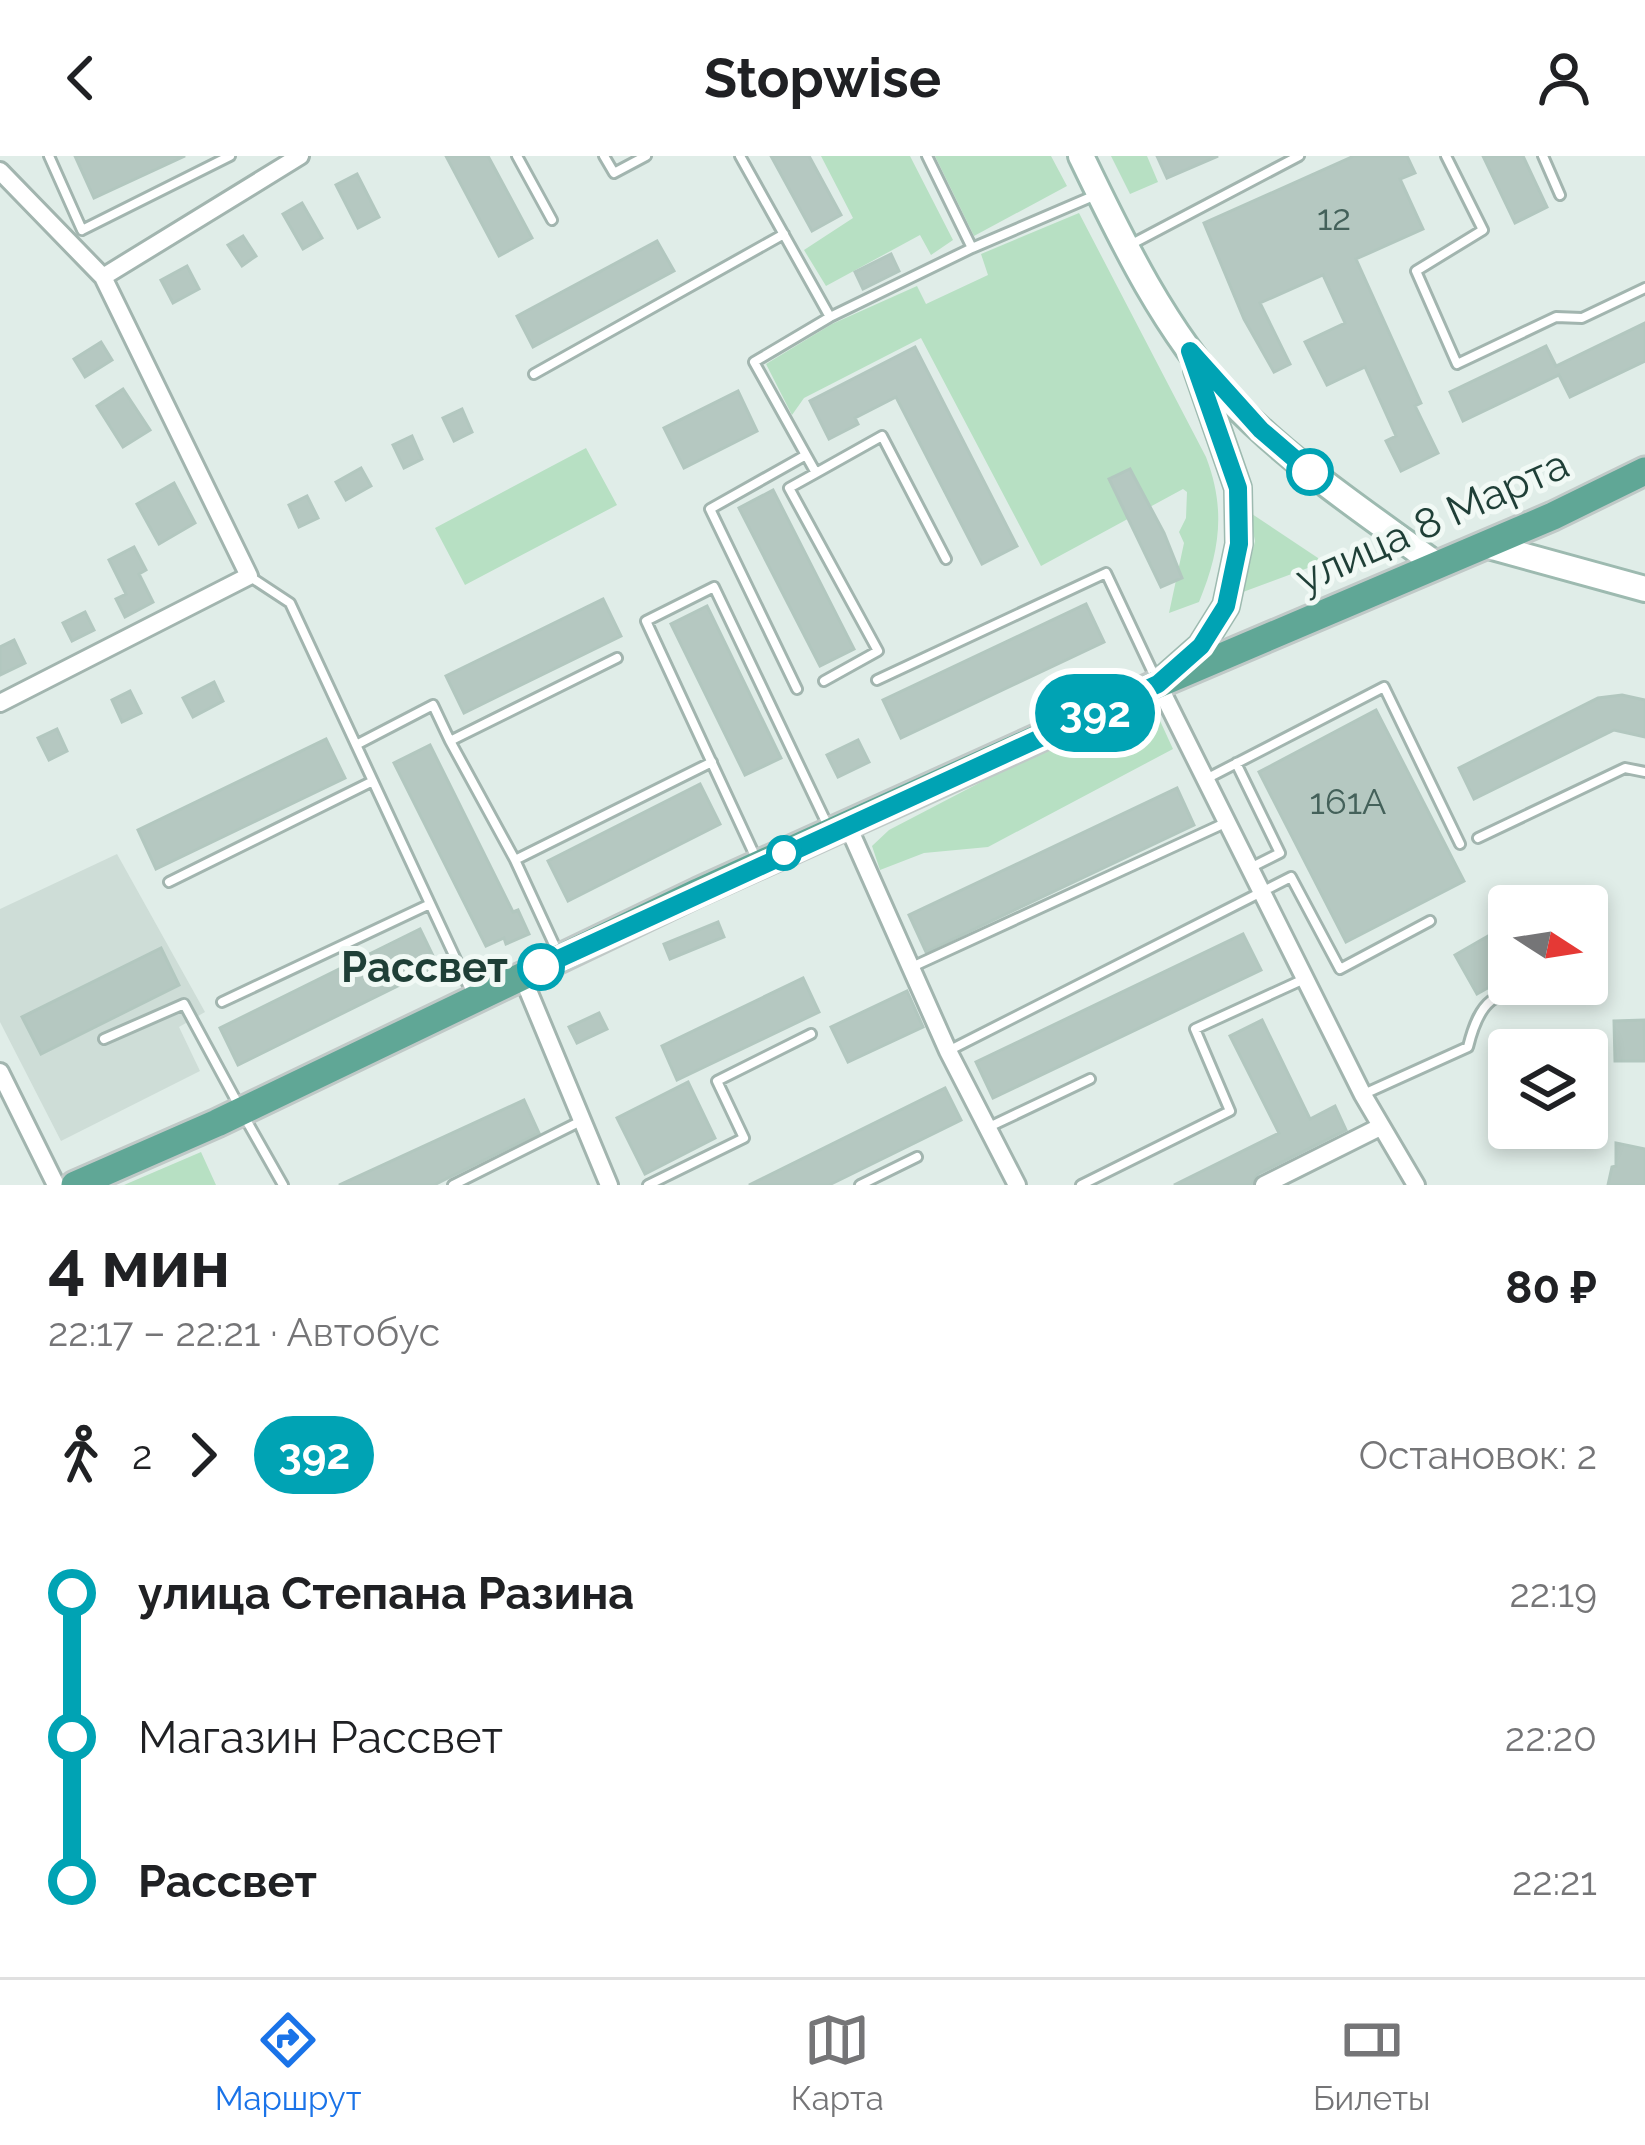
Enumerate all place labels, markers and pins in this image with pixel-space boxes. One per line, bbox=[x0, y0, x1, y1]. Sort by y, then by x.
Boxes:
unlabelled marker bbox=[1288, 450, 1332, 494]
unlabelled marker bbox=[768, 837, 800, 869]
place label: Рассвет bbox=[341, 943, 508, 992]
marker: Рассвет bbox=[519, 945, 563, 989]

